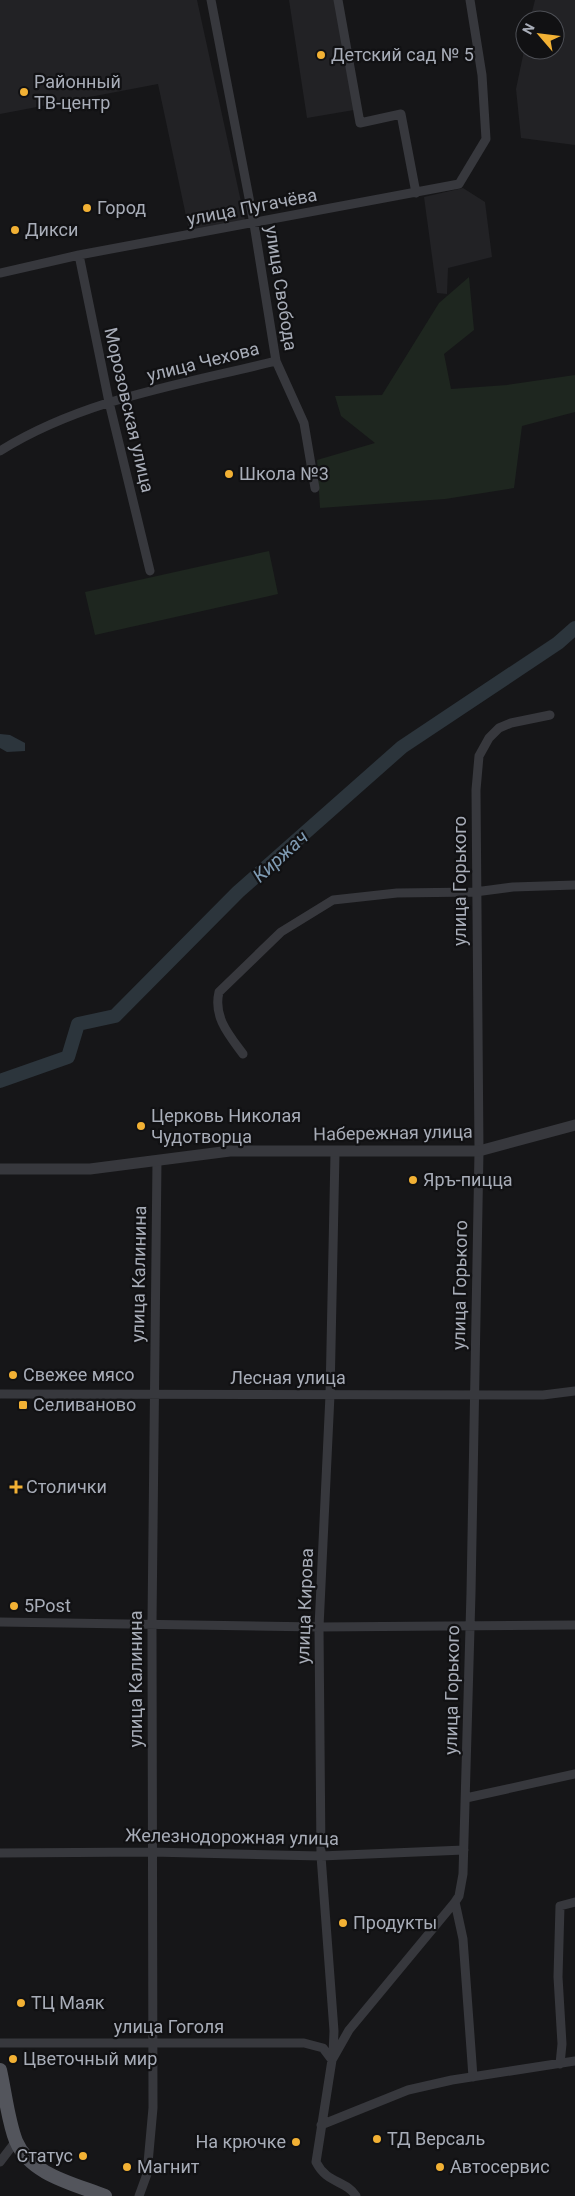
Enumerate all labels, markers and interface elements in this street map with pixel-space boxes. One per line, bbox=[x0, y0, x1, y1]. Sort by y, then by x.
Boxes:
north arrow bbox=[515, 10, 565, 60]
text: N bbox=[519, 21, 538, 37]
place label: Детский сад № 5 bbox=[331, 44, 474, 65]
marker: Детский сад № 5 bbox=[315, 49, 327, 61]
place label: Районный ТВ-центр bbox=[34, 71, 121, 113]
marker: Районный ТВ-центр bbox=[18, 86, 30, 98]
street label: улица Пугачёва bbox=[185, 184, 319, 229]
place label: Город bbox=[97, 197, 146, 218]
marker: Город bbox=[81, 202, 93, 214]
place label: Дикси bbox=[25, 219, 78, 240]
marker: Дикси bbox=[9, 224, 21, 236]
street label: улица Свобода bbox=[261, 224, 302, 352]
street label: Морозовская улица bbox=[100, 325, 159, 494]
street label: улица Чехова bbox=[145, 337, 261, 386]
place label: Школа №3 bbox=[239, 463, 329, 484]
marker: Школа №3 bbox=[223, 468, 235, 480]
street label: улица Горького bbox=[449, 816, 470, 946]
water label: Киржач bbox=[248, 826, 313, 887]
place label: Церковь Николая Чудотворца bbox=[151, 1105, 301, 1147]
marker: Церковь Николая Чудотворца bbox=[135, 1120, 147, 1132]
street label: Набережная улица bbox=[313, 1121, 473, 1144]
place label: Яръ-пицца bbox=[423, 1169, 513, 1190]
marker: Яръ-пицца bbox=[407, 1174, 419, 1186]
street label: улица Калинина bbox=[127, 1205, 150, 1343]
street label: улица Горького bbox=[448, 1220, 471, 1350]
place label: Свежее мясо bbox=[23, 1364, 135, 1385]
street label: Лесная улица bbox=[230, 1367, 346, 1388]
marker: Свежее мясо bbox=[7, 1369, 19, 1381]
place label: Селиваново bbox=[33, 1394, 136, 1415]
marker: Селиваново bbox=[17, 1399, 29, 1411]
place label: Столички bbox=[26, 1476, 107, 1497]
marker: Столички bbox=[10, 1481, 22, 1493]
street label: улица Кирова bbox=[292, 1548, 317, 1664]
place label: 5Post bbox=[24, 1595, 71, 1616]
marker: 5Post bbox=[8, 1600, 20, 1612]
street label: улица Калинина bbox=[125, 1611, 146, 1747]
street label: улица Горького bbox=[440, 1625, 463, 1755]
street label: Железнодорожная улица bbox=[125, 1824, 339, 1849]
place label: Продукты bbox=[353, 1912, 437, 1933]
marker: Продукты bbox=[337, 1917, 349, 1929]
place label: ТЦ Маяк bbox=[31, 1992, 105, 2013]
marker: ТЦ Маяк bbox=[15, 1997, 27, 2009]
street label: улица Гоголя bbox=[114, 2016, 224, 2037]
place label: Цветочный мир bbox=[23, 2048, 157, 2069]
marker: Цветочный мир bbox=[7, 2053, 19, 2065]
place label: ТД Версаль bbox=[387, 2128, 485, 2149]
place label: На крючке bbox=[195, 2131, 286, 2152]
marker: ТД Версаль bbox=[371, 2133, 383, 2145]
marker: На крючке bbox=[290, 2136, 302, 2148]
place label: Статус bbox=[17, 2145, 73, 2166]
marker: Статус bbox=[77, 2150, 89, 2162]
place label: Магнит bbox=[137, 2156, 200, 2177]
place label: Автосервис bbox=[450, 2156, 550, 2177]
marker: Магнит bbox=[121, 2161, 133, 2173]
marker: Автосервис bbox=[434, 2161, 446, 2173]

